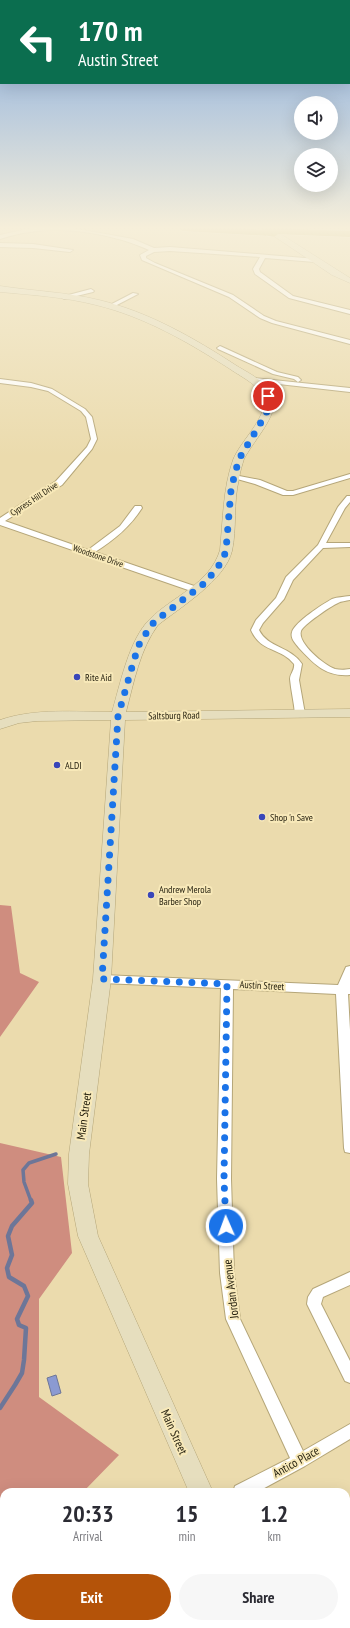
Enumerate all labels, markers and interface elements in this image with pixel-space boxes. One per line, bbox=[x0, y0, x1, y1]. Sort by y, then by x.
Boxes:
text: 170 m bbox=[78, 12, 142, 49]
icon: left bbox=[12, 16, 64, 68]
text: Austin Street bbox=[78, 48, 158, 71]
map controls bbox=[294, 96, 338, 192]
button: sound bbox=[294, 96, 338, 140]
button: layers bbox=[294, 148, 338, 192]
pin bbox=[251, 379, 285, 413]
icon: arrive bbox=[257, 385, 279, 407]
street label: Cypress Hill Drive bbox=[8, 479, 60, 518]
street label: Woodstone Drive bbox=[71, 542, 125, 569]
place label: Rite Aid bbox=[85, 671, 112, 684]
marker: Rite Aid bbox=[72, 672, 82, 682]
street label: Saltsburg Road bbox=[148, 709, 200, 722]
place label: ALDI bbox=[65, 759, 81, 772]
marker: ALDI bbox=[52, 760, 62, 770]
place label: Shop 'n Save bbox=[270, 811, 313, 824]
marker: Shop 'n Save bbox=[257, 812, 267, 822]
place label: Andrew Merola Barber Shop bbox=[159, 883, 211, 908]
marker: Andrew Merola Barber Shop bbox=[146, 890, 156, 900]
street label: Austin Street bbox=[239, 978, 285, 993]
street label: Main Street bbox=[73, 1091, 94, 1141]
position arrow bbox=[205, 1205, 247, 1247]
street label: Jordan Avenue bbox=[219, 1259, 242, 1320]
street label: Main Street bbox=[158, 1407, 191, 1457]
street label: Antico Place bbox=[270, 1443, 322, 1480]
text: 20:33 bbox=[62, 1498, 114, 1529]
text: 15 bbox=[175, 1498, 198, 1529]
text: 1.2 bbox=[260, 1498, 288, 1529]
text: Arrival bbox=[73, 1528, 102, 1545]
text: min bbox=[178, 1528, 195, 1545]
text: km bbox=[267, 1528, 281, 1545]
button: Exit bbox=[12, 1574, 171, 1620]
button: Share bbox=[179, 1574, 338, 1620]

